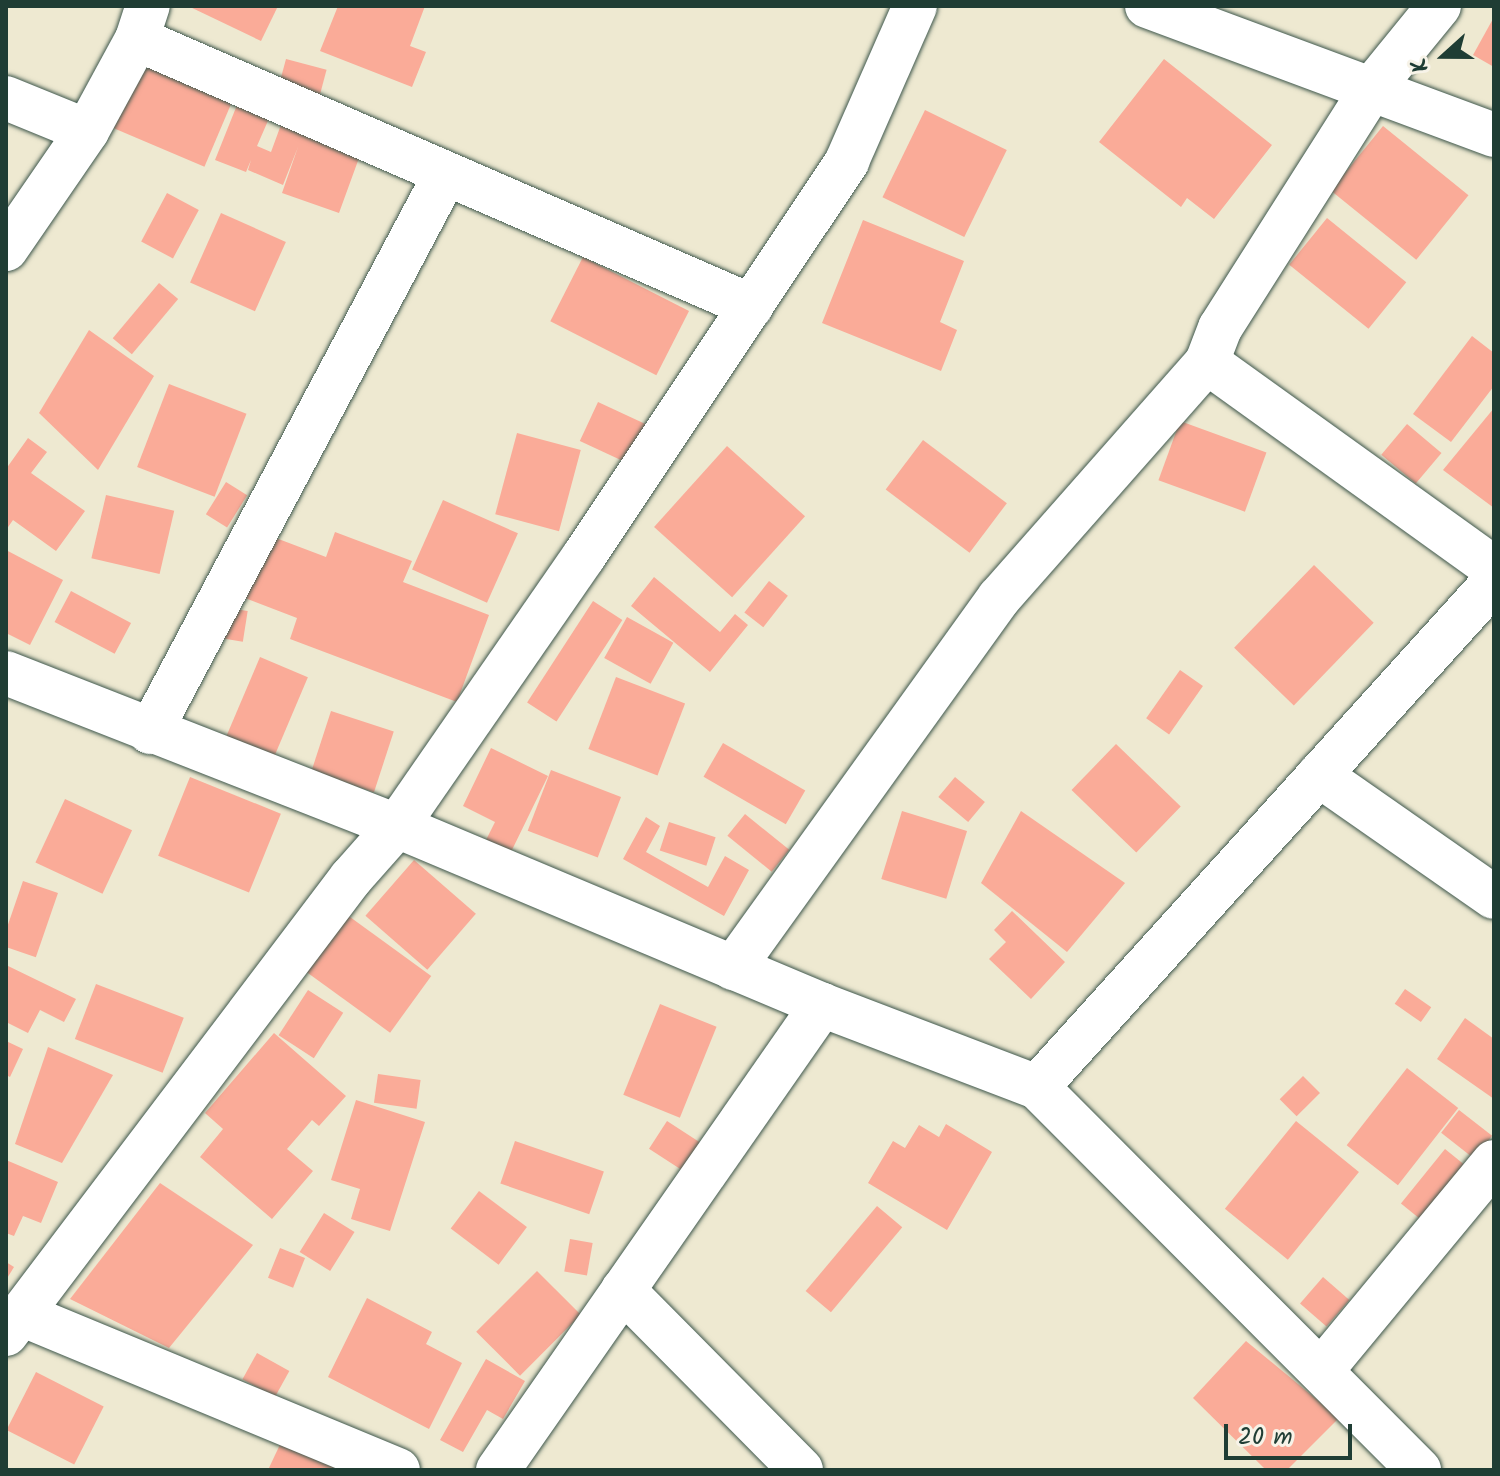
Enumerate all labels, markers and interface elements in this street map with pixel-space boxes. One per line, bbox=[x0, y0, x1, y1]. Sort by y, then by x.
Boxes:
north arrow bbox=[1404, 16, 1484, 96]
text: K bbox=[1402, 52, 1440, 77]
scale bar bbox=[1228, 1408, 1356, 1458]
text: 20 m bbox=[1238, 1418, 1293, 1457]

